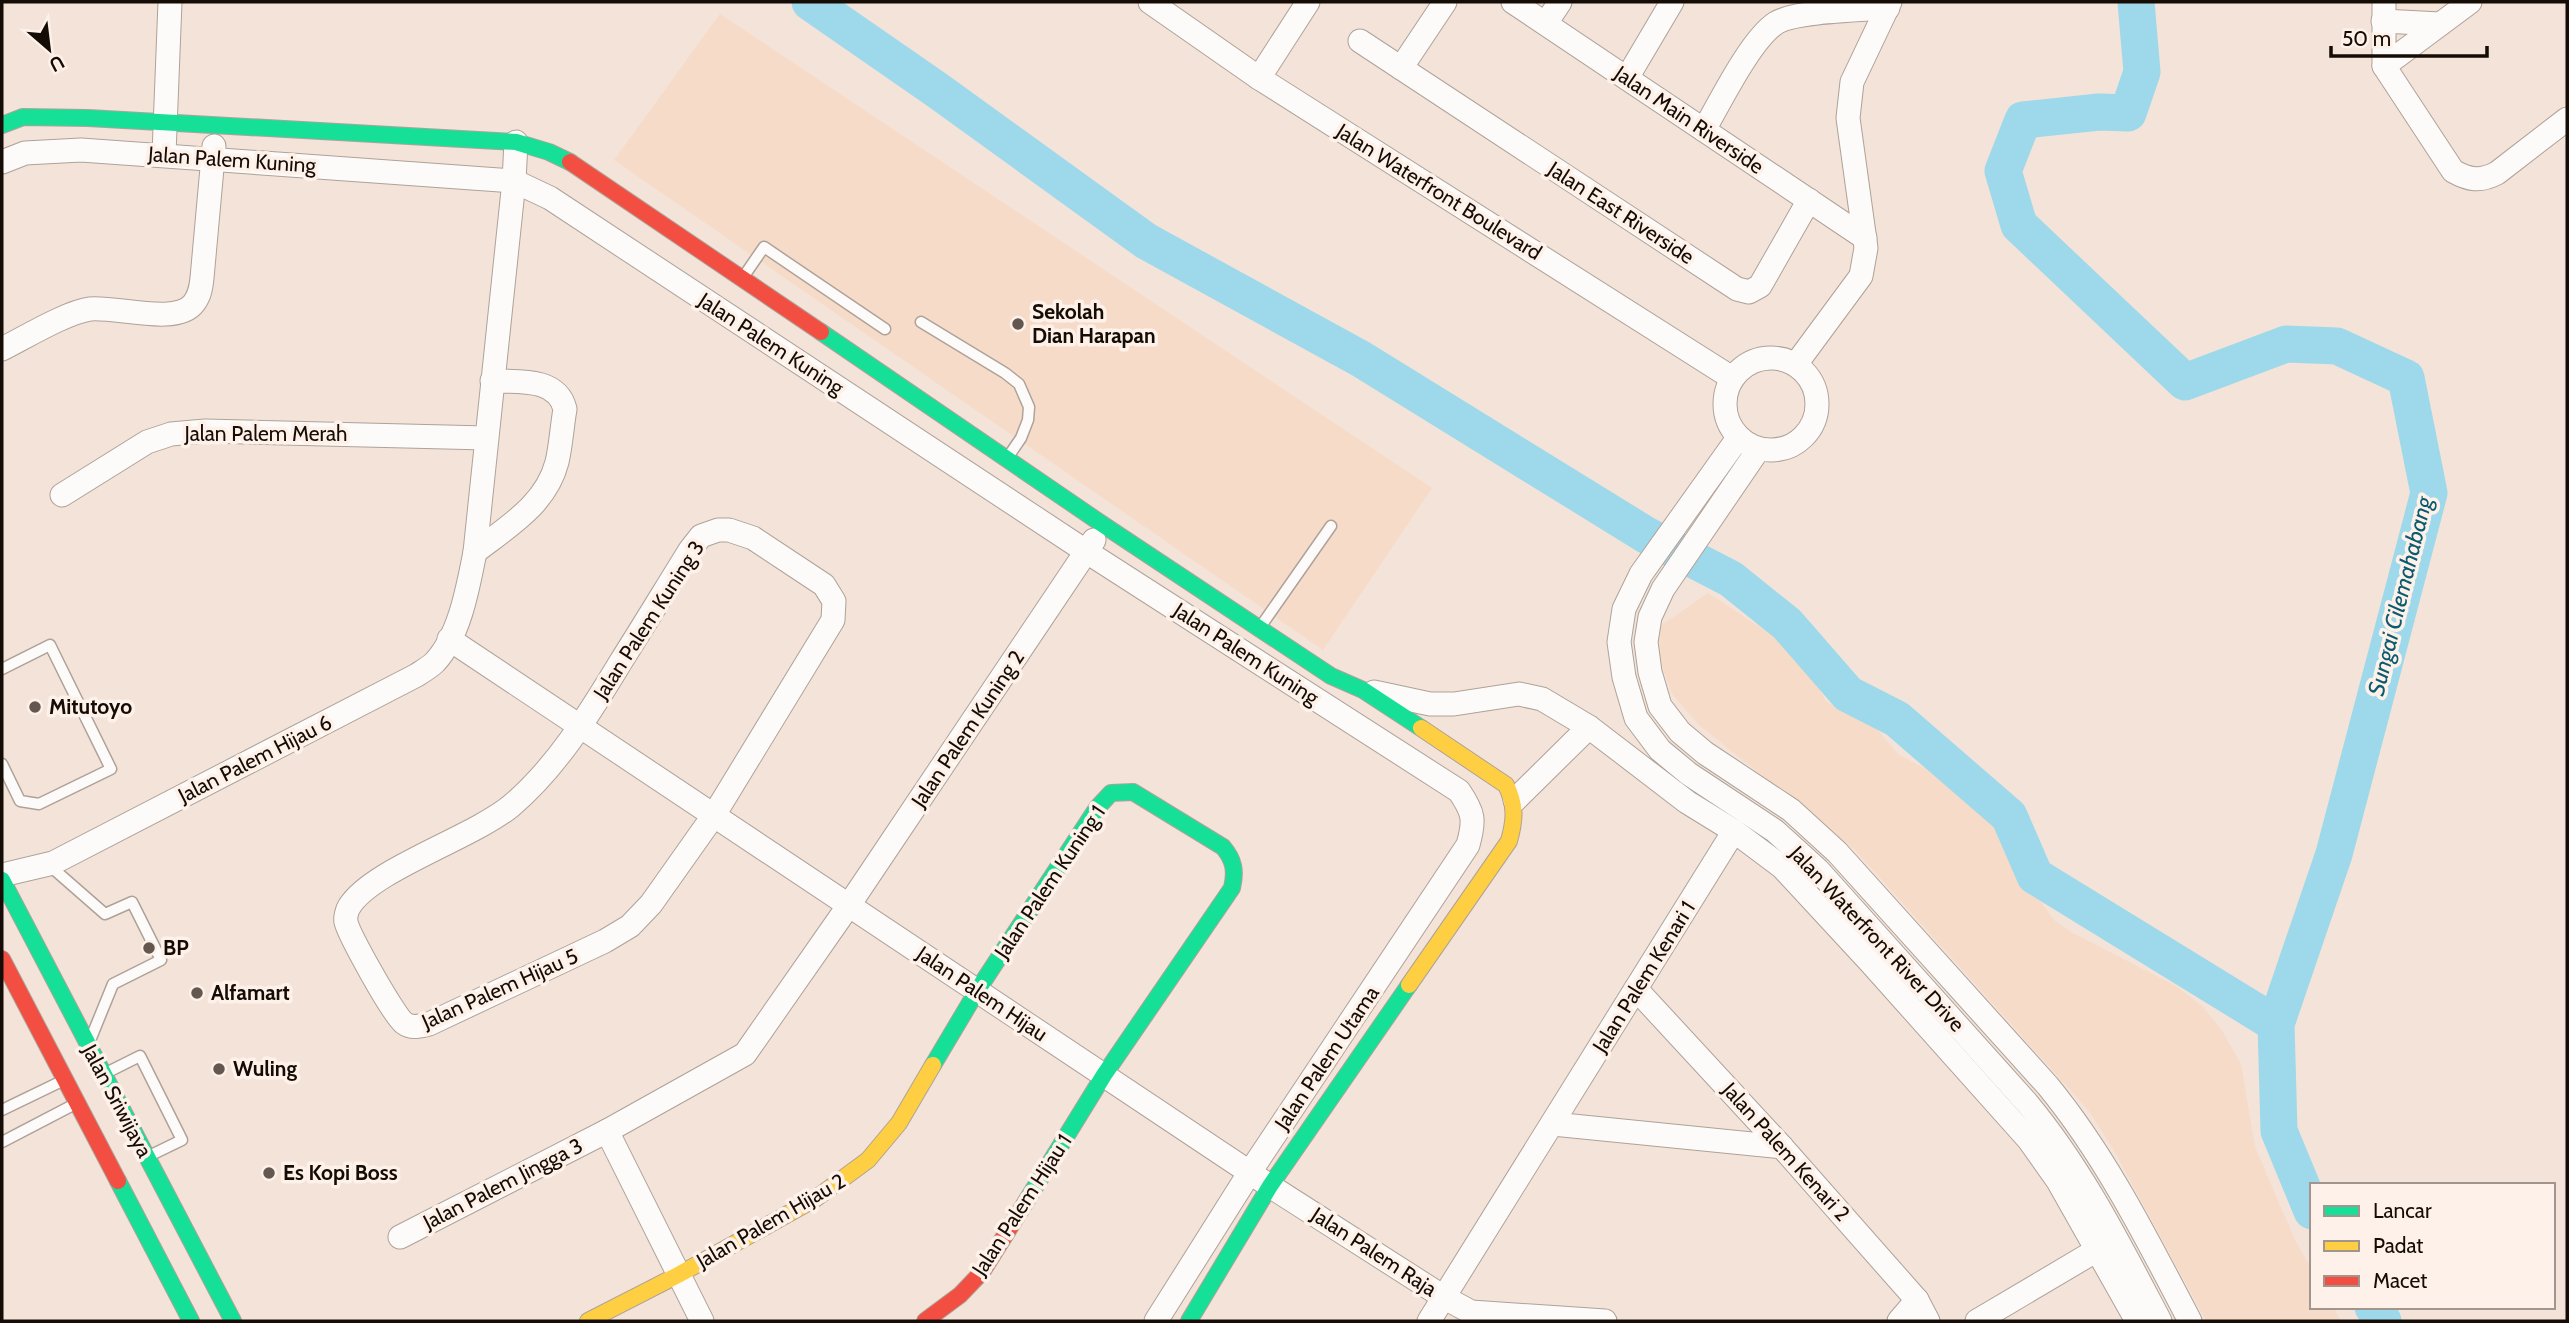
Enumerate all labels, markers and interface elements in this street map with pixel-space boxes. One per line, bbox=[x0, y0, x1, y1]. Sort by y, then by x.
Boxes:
north arrow bbox=[14, 14, 84, 84]
scale bar bbox=[2331, 14, 2487, 58]
text: 50 m bbox=[2342, 26, 2391, 51]
text: U bbox=[45, 50, 68, 77]
street label: Jalan Main Riverside bbox=[1609, 60, 1769, 179]
street label: Jalan Waterfront Boulevard bbox=[1331, 118, 1546, 265]
street label: Jalan Palem Kuning bbox=[146, 141, 317, 178]
street label: Jalan East Riverside bbox=[1543, 156, 1699, 269]
street label: Jalan Palem Kuning bbox=[693, 287, 849, 400]
place label: Sekolah Dian Harapan bbox=[1032, 299, 1156, 348]
marker: Sekolah Dian Harapan bbox=[1010, 316, 1026, 332]
street label: Jalan Palem Merah bbox=[184, 421, 347, 446]
water label: Sungai Cilemahabang bbox=[2362, 492, 2439, 698]
street label: Jalan Palem Kuning 3 bbox=[587, 536, 709, 705]
street label: Jalan Palem Kuning bbox=[1168, 597, 1324, 710]
street label: Jalan Palem Kuning 2 bbox=[905, 646, 1029, 813]
place label: Mitutoyo bbox=[49, 694, 132, 719]
marker: Mitutoyo bbox=[27, 699, 43, 715]
street label: Jalan Palem Hijau 6 bbox=[173, 709, 336, 809]
street label: Jalan Palem Kuning 1 bbox=[988, 800, 1110, 964]
street label: Jalan Waterfront River Drive bbox=[1784, 840, 1970, 1037]
street label: Jalan Palem Kenari 1 bbox=[1586, 896, 1700, 1058]
place label: BP bbox=[163, 935, 189, 960]
marker: BP bbox=[141, 940, 157, 956]
street label: Jalan Palem Hijau bbox=[911, 940, 1052, 1047]
street label: Jalan Palem Hijau 5 bbox=[417, 943, 582, 1035]
place label: Alfamart bbox=[211, 980, 290, 1005]
street label: Jalan Palem Utama bbox=[1269, 981, 1384, 1135]
marker: Alfamart bbox=[189, 985, 205, 1001]
street label: Jalan Sriwijaya bbox=[76, 1039, 158, 1162]
place label: Wuling bbox=[233, 1056, 297, 1081]
marker: Wuling bbox=[211, 1061, 227, 1077]
street label: Jalan Palem Kenari 2 bbox=[1717, 1076, 1855, 1226]
street label: Jalan Palem Hijau 1 bbox=[966, 1129, 1077, 1281]
street label: Jalan Palem Jingga 3 bbox=[418, 1133, 587, 1235]
place label: Es Kopi Boss bbox=[283, 1160, 398, 1185]
marker: Es Kopi Boss bbox=[261, 1165, 277, 1181]
street label: Jalan Palem Hijau 2 bbox=[691, 1168, 850, 1275]
legend bbox=[2310, 1183, 2555, 1309]
text: Lancar bbox=[2373, 1198, 2432, 1223]
street label: Jalan Palem Raja bbox=[1306, 1201, 1442, 1302]
text: Padat bbox=[2373, 1233, 2423, 1258]
text: Macet bbox=[2373, 1268, 2427, 1293]

